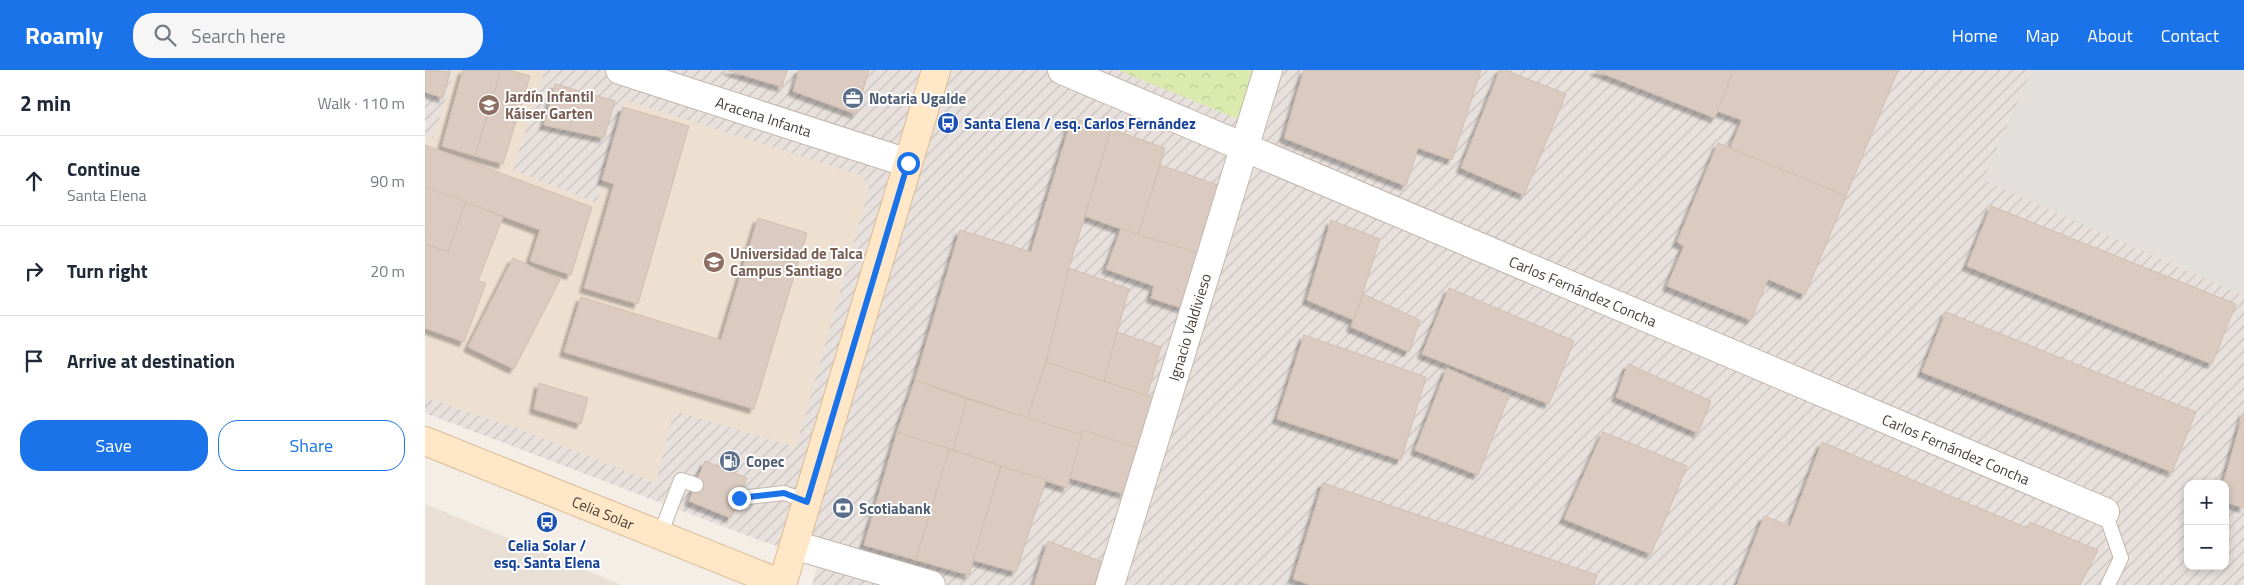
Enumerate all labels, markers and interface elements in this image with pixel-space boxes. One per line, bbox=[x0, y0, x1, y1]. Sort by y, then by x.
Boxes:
search box bbox=[133, 13, 483, 58]
text: Roamly bbox=[25, 17, 103, 53]
icon: search bbox=[151, 21, 179, 49]
text: Search here bbox=[191, 21, 286, 50]
text: Home bbox=[1952, 22, 1998, 49]
text: Map bbox=[2026, 22, 2059, 49]
text: About bbox=[2087, 22, 2133, 49]
text: Contact bbox=[2161, 22, 2219, 49]
place label: Jardín Infantil Káiser Garten bbox=[505, 85, 594, 125]
office icon: Notaria Ugalde bbox=[841, 86, 865, 110]
text: 2 min bbox=[20, 87, 71, 119]
place label: Notaria Ugalde bbox=[869, 87, 966, 110]
street label: Aracena Infanta bbox=[713, 90, 815, 143]
text: Walk · 110 m bbox=[317, 91, 405, 115]
school or university icon: Jardín Infantil Káiser Garten bbox=[477, 93, 501, 117]
bus stop icon: Santa Elena / esq. Carlos Fernández bbox=[936, 111, 960, 135]
place label: Santa Elena / esq. Carlos Fernández bbox=[964, 112, 1196, 135]
route start bbox=[897, 152, 920, 175]
text: Continue bbox=[67, 154, 140, 183]
icon: ahead bbox=[20, 167, 48, 195]
text: 90 m bbox=[370, 169, 405, 193]
text: Santa Elena bbox=[67, 183, 147, 207]
place label: Universidad de Talca Campus Santiago bbox=[730, 242, 863, 282]
street label: Carlos Fernández Concha bbox=[1506, 249, 1661, 333]
school or university icon: Universidad de Talca Campus Santiago bbox=[702, 250, 726, 274]
text: Turn right bbox=[67, 256, 148, 285]
icon: right bbox=[20, 257, 48, 285]
text: 20 m bbox=[370, 259, 405, 283]
street label: Ignacio Valdivieso bbox=[1162, 270, 1217, 384]
text: Arrive at destination bbox=[67, 346, 235, 375]
icon: arrive bbox=[20, 347, 48, 375]
street label: Carlos Fernández Concha bbox=[1879, 407, 2034, 491]
button: Save bbox=[20, 420, 208, 471]
button: Share bbox=[218, 420, 405, 471]
fuel station icon: Copec bbox=[718, 449, 742, 473]
place label: Copec bbox=[746, 450, 785, 473]
map controls bbox=[2184, 480, 2229, 570]
button: + bbox=[2184, 480, 2229, 525]
route end bbox=[728, 487, 751, 510]
street label: Celia Solar bbox=[569, 490, 638, 535]
bank icon: Scotiabank bbox=[831, 496, 855, 520]
place label: Scotiabank bbox=[859, 497, 931, 520]
bus stop icon: Celia Solar / esq. Santa Elena bbox=[535, 510, 559, 534]
button: − bbox=[2184, 525, 2229, 570]
place label: Celia Solar / esq. Santa Elena bbox=[494, 534, 601, 574]

